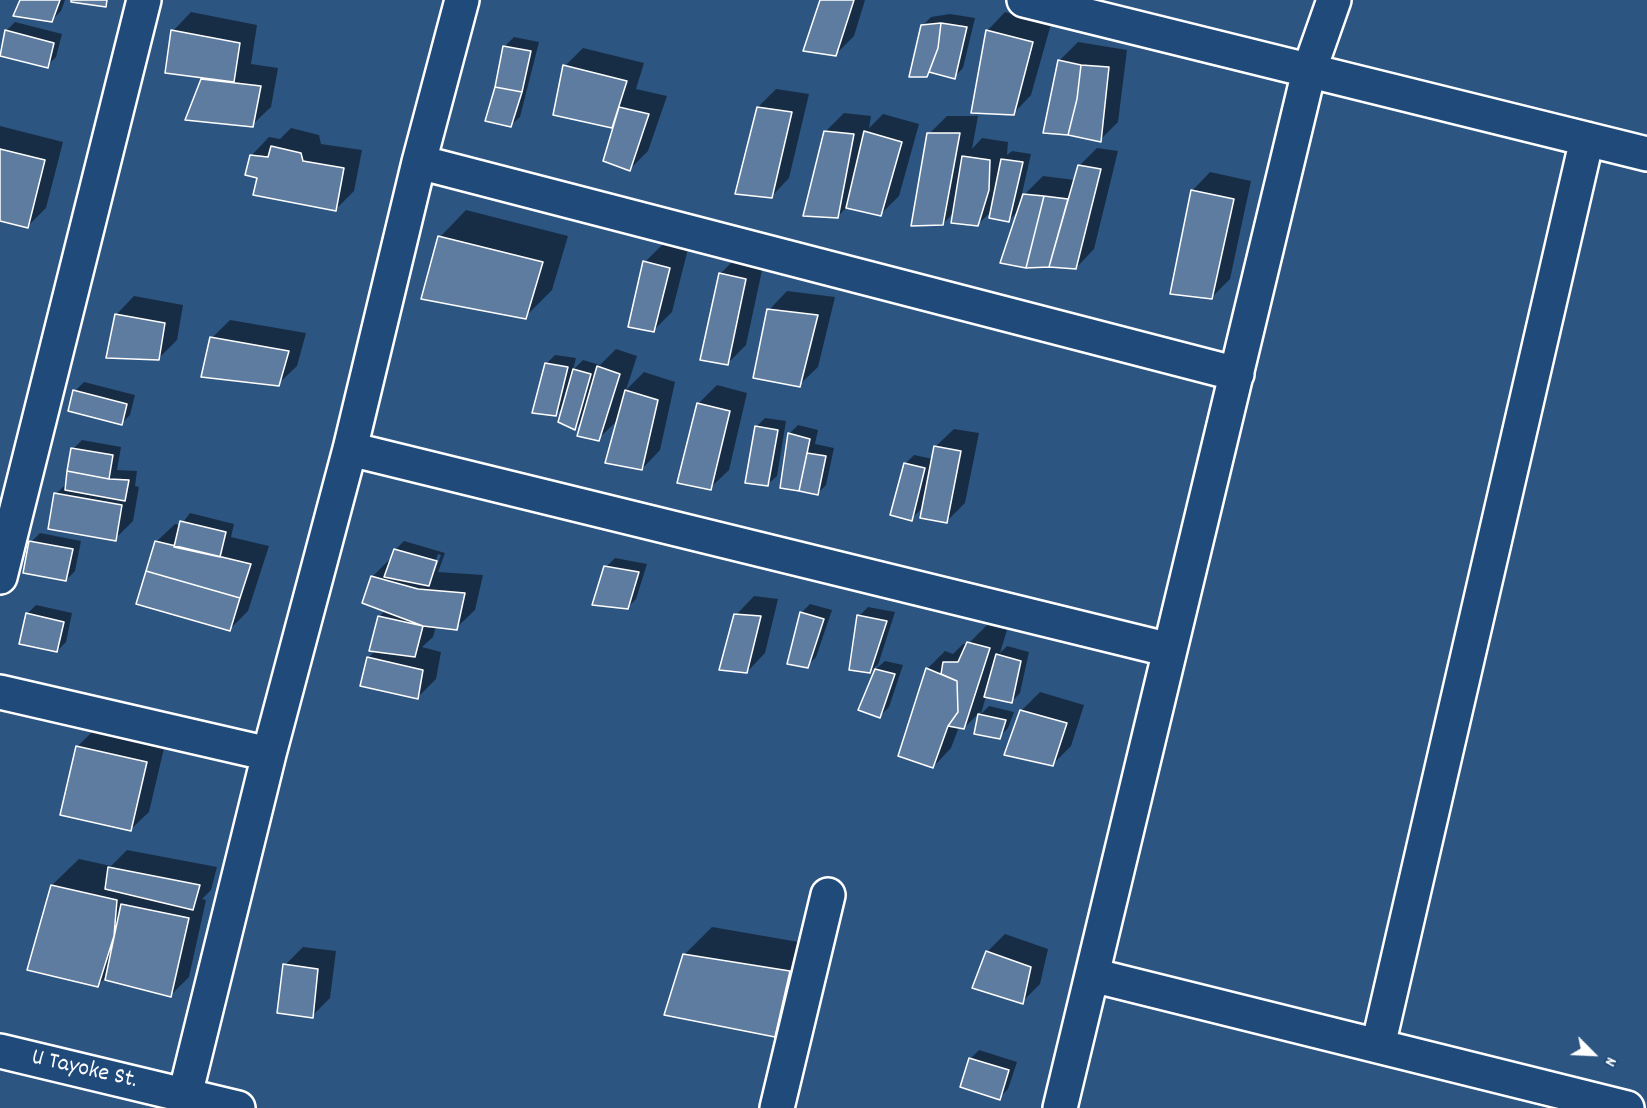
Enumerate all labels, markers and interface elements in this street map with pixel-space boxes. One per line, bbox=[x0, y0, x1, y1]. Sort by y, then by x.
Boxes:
north arrow bbox=[1563, 1024, 1623, 1084]
street label: U Tayoke St. bbox=[28, 1045, 140, 1097]
text: N bbox=[1598, 1053, 1622, 1070]

